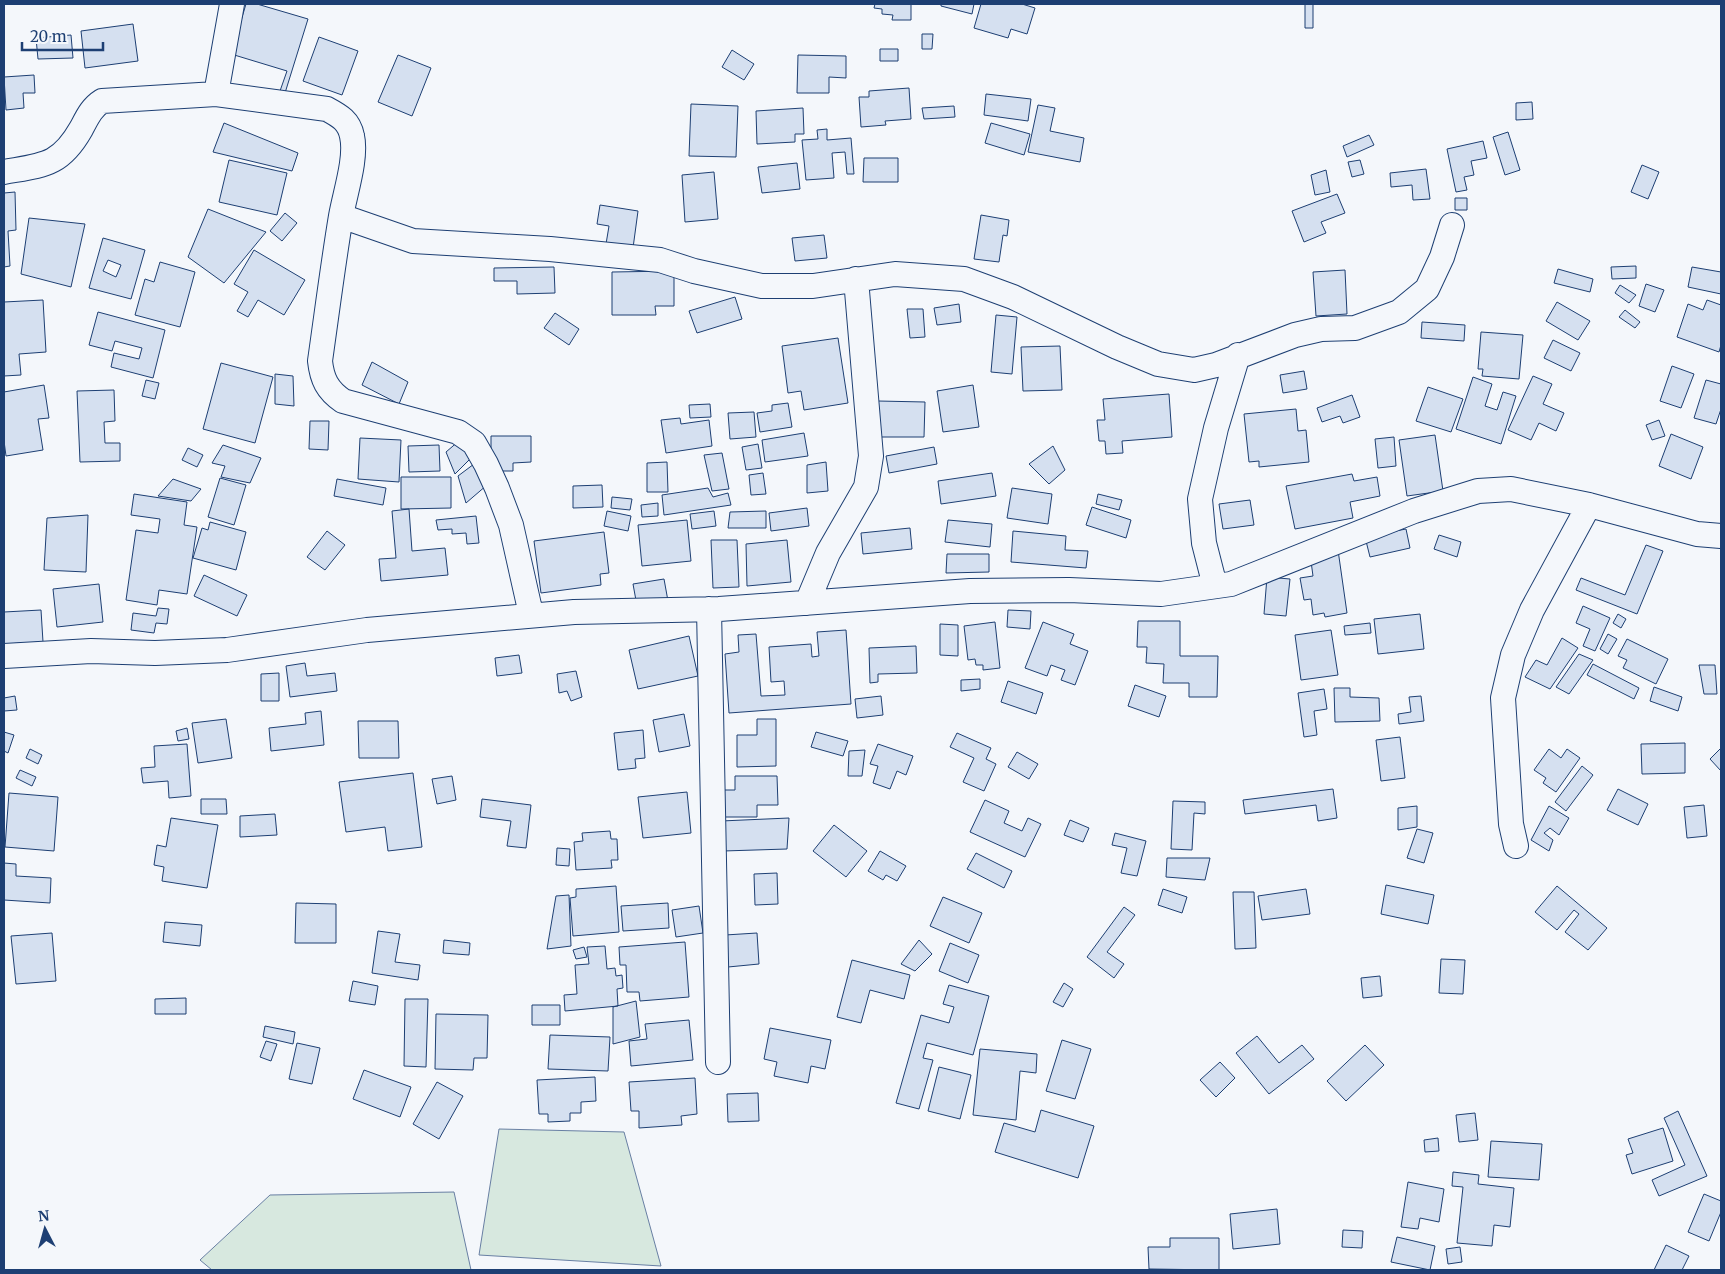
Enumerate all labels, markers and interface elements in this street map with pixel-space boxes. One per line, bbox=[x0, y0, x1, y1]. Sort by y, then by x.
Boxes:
scale bar bbox=[22, 20, 104, 52]
text: 20 m bbox=[30, 27, 67, 46]
north arrow bbox=[20, 1204, 70, 1254]
text: N bbox=[37, 1207, 50, 1226]

